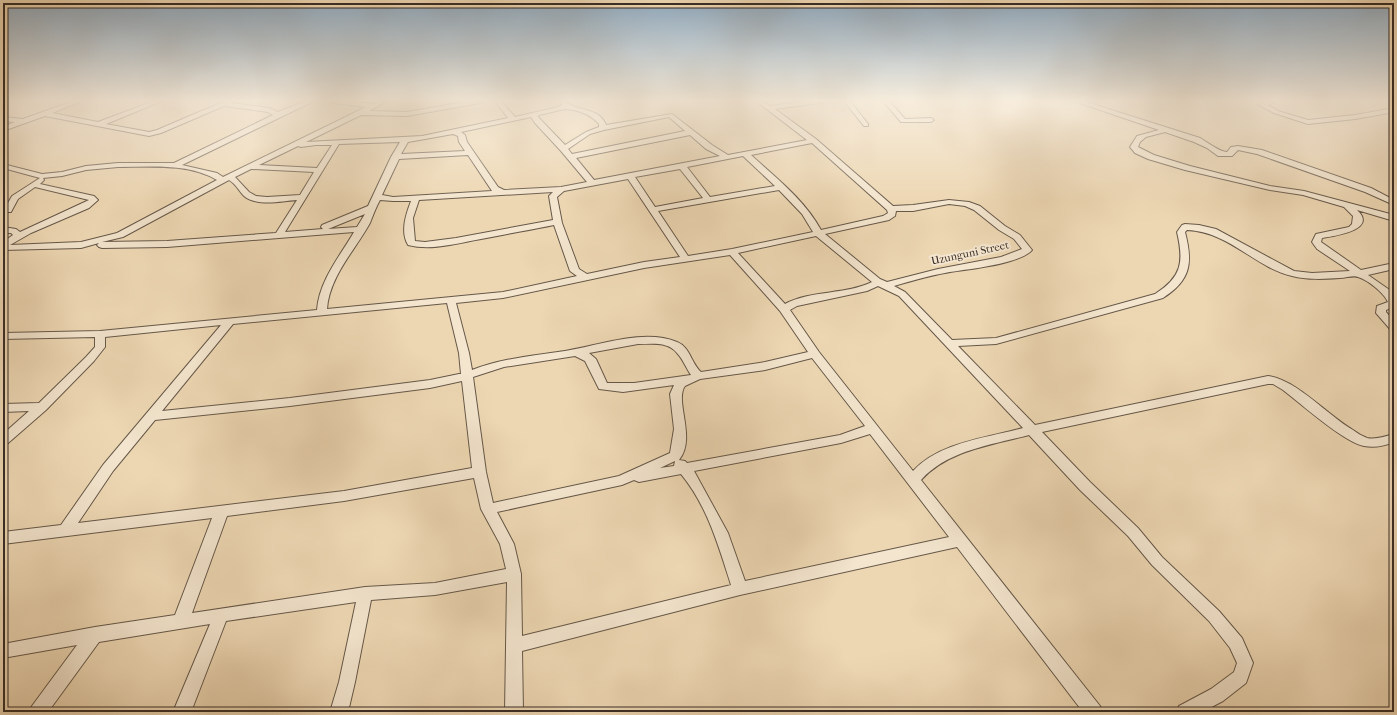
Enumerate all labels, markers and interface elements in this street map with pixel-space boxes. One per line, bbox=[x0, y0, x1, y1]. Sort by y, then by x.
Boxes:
street label: Uzunguni Street bbox=[930, 238, 1010, 268]

